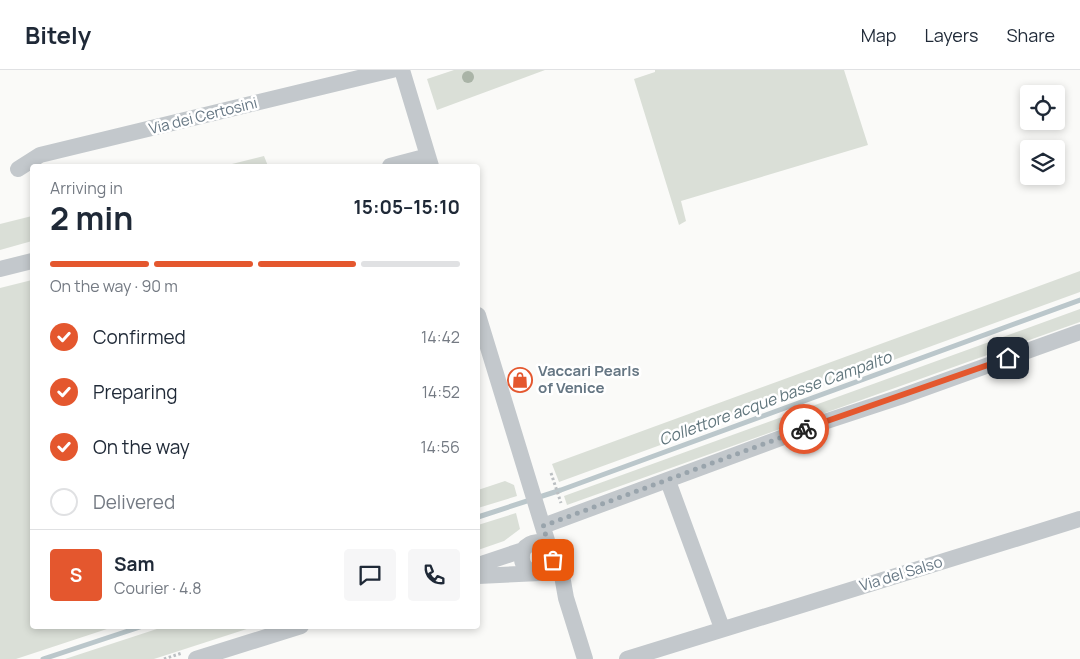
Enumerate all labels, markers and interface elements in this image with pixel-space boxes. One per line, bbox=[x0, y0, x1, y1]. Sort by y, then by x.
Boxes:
text: Bitely bbox=[25, 18, 91, 51]
text: Map bbox=[861, 23, 896, 47]
text: Layers bbox=[924, 23, 978, 47]
text: Share bbox=[1006, 23, 1055, 47]
map controls bbox=[1020, 85, 1065, 185]
button: locate bbox=[1020, 85, 1065, 130]
street label: Via dei Certosini bbox=[147, 92, 259, 139]
button: layers bbox=[1020, 140, 1065, 185]
text: Arriving in bbox=[50, 177, 123, 199]
text: 15:05–15:10 bbox=[353, 194, 460, 220]
text: 2 min bbox=[50, 196, 133, 240]
text: On the way · 90 m bbox=[50, 275, 178, 297]
icon: check bbox=[50, 323, 78, 351]
text: Confirmed bbox=[93, 324, 186, 350]
text: 14:42 bbox=[421, 326, 460, 348]
pin bbox=[987, 337, 1029, 379]
icon: home bbox=[994, 344, 1022, 372]
water label: Collettore acque basse Campalto bbox=[656, 345, 896, 450]
place label: Vaccari Pearls of Venice bbox=[538, 360, 640, 398]
shop icon: Vaccari Pearls of Venice bbox=[507, 367, 533, 393]
icon: check bbox=[50, 378, 78, 406]
text: Preparing bbox=[93, 379, 178, 405]
text: 14:52 bbox=[422, 381, 460, 403]
courier bbox=[779, 404, 829, 454]
icon: bike bbox=[790, 415, 818, 443]
icon: check bbox=[50, 433, 78, 461]
text: On the way bbox=[93, 434, 190, 460]
text: 14:56 bbox=[420, 436, 460, 458]
text: Delivered bbox=[93, 489, 175, 515]
pin bbox=[532, 539, 574, 581]
icon: bag bbox=[539, 546, 567, 574]
button: chat bbox=[344, 549, 396, 601]
button: phone bbox=[408, 549, 460, 601]
text: Sam bbox=[114, 551, 155, 577]
street label: Via del Salso bbox=[857, 551, 945, 596]
text: S bbox=[70, 562, 82, 588]
text: Courier · 4.8 bbox=[114, 577, 202, 599]

